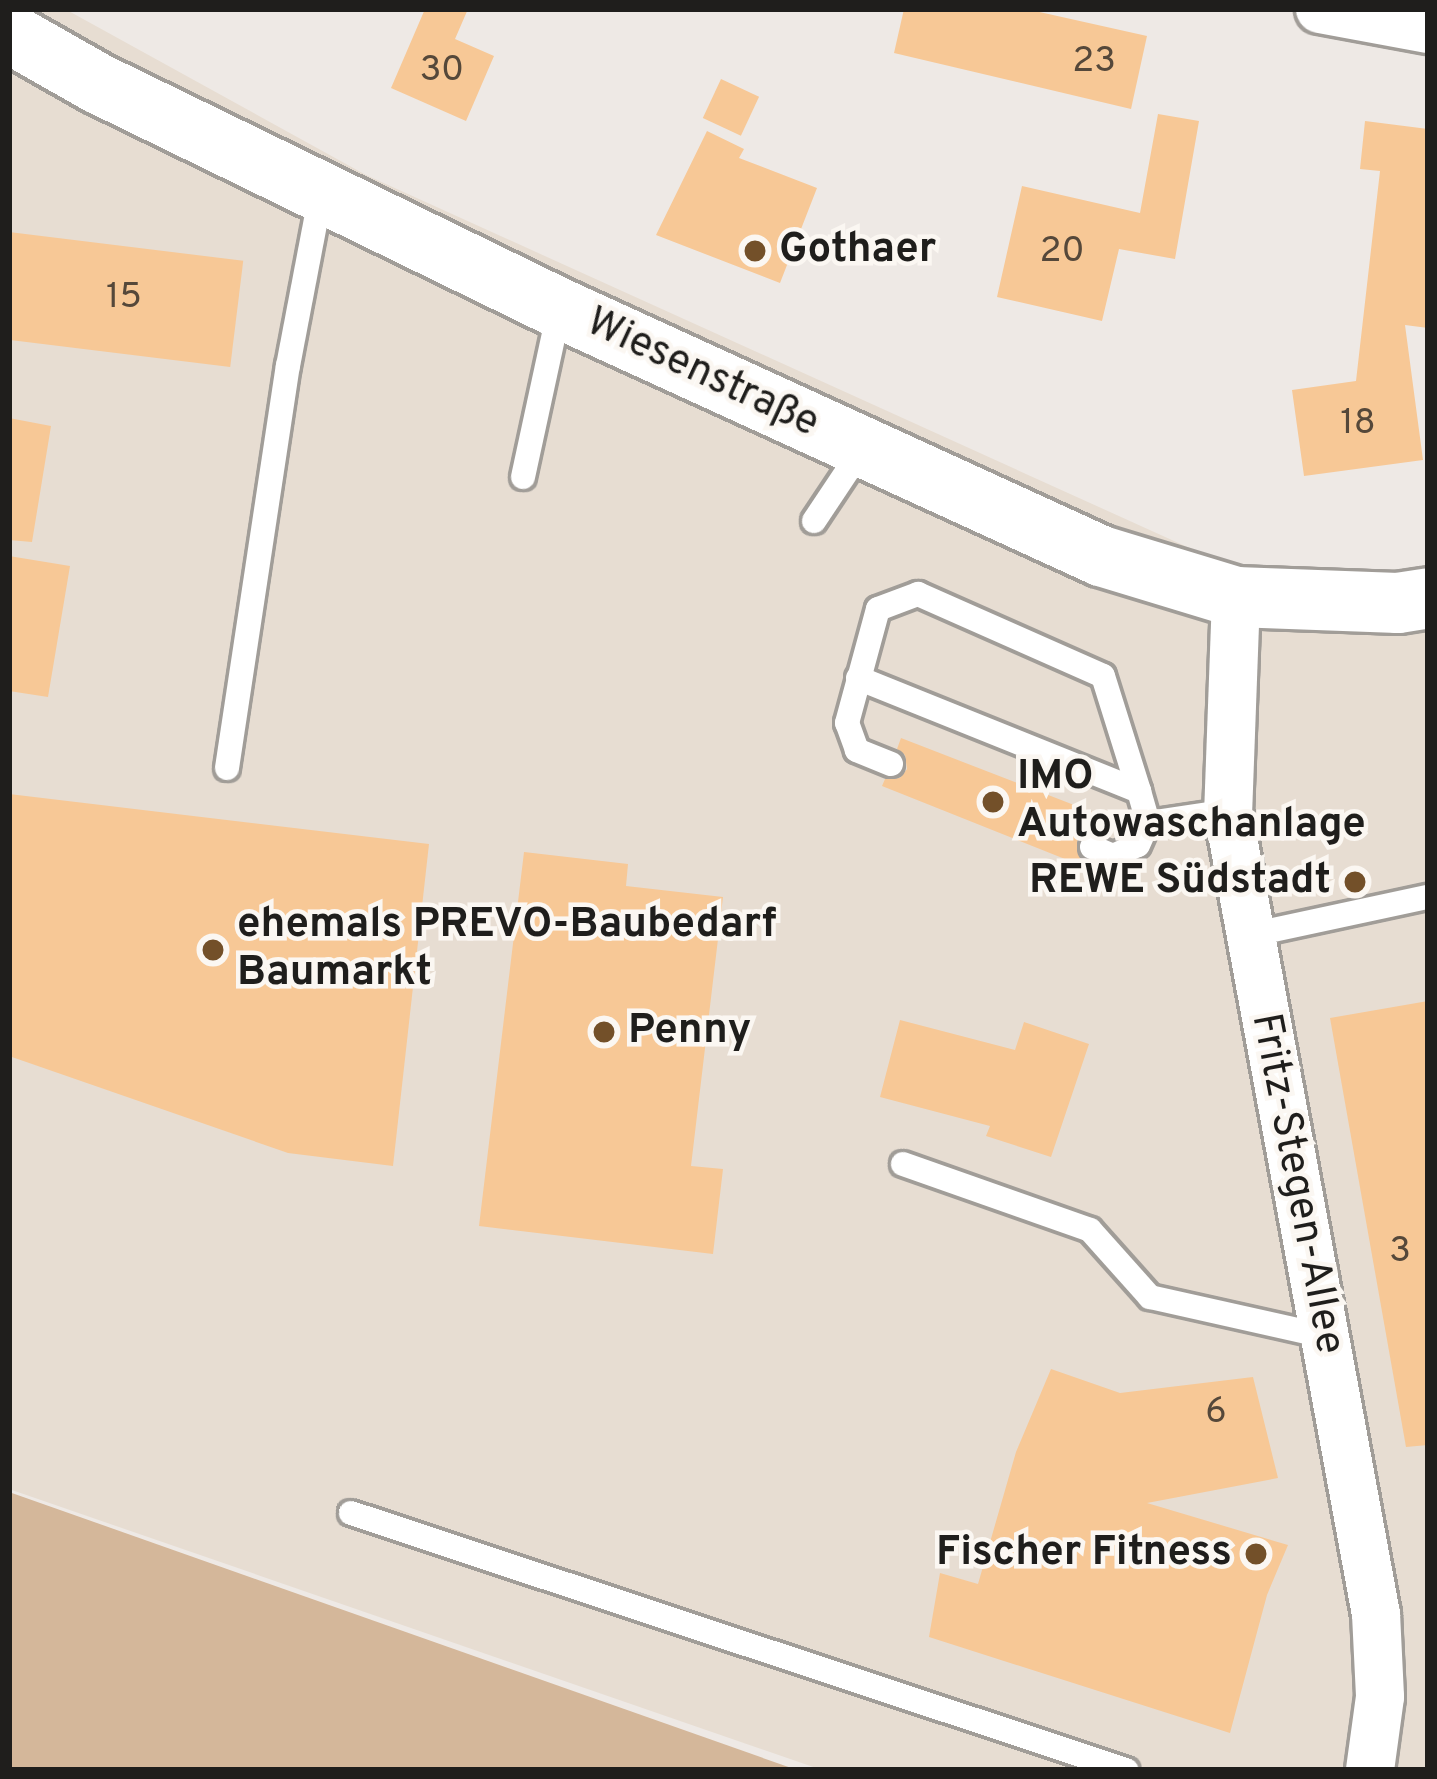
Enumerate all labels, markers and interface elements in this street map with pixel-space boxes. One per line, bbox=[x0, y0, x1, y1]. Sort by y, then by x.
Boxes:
house number: 23 bbox=[1072, 41, 1116, 85]
house number: 30 bbox=[420, 50, 464, 94]
place label: Gothaer bbox=[779, 226, 936, 276]
house number: 20 bbox=[1039, 231, 1085, 275]
marker: Gothaer bbox=[742, 238, 768, 264]
house number: 15 bbox=[106, 277, 142, 321]
street label: Wiesenstraße bbox=[578, 298, 826, 450]
house number: 18 bbox=[1340, 403, 1376, 447]
place label: IMO Autowaschanlage bbox=[1017, 753, 1366, 852]
marker: IMO Autowaschanlage bbox=[980, 789, 1006, 815]
place label: REWE Südstadt bbox=[1029, 857, 1331, 907]
marker: REWE Südstadt bbox=[1342, 869, 1368, 895]
place label: ehemals PREVO-Baubedarf Baumarkt bbox=[237, 901, 777, 1000]
marker: ehemals PREVO-Baubedarf Baumarkt bbox=[200, 937, 226, 963]
place label: Penny bbox=[628, 1007, 751, 1057]
street label: Fritz-Stegen-Allee bbox=[1238, 1009, 1354, 1359]
marker: Penny bbox=[591, 1019, 617, 1045]
house number: 3 bbox=[1389, 1231, 1411, 1275]
house number: 6 bbox=[1205, 1392, 1227, 1436]
place label: Fischer Fitness bbox=[936, 1529, 1232, 1579]
marker: Fischer Fitness bbox=[1243, 1541, 1269, 1567]

